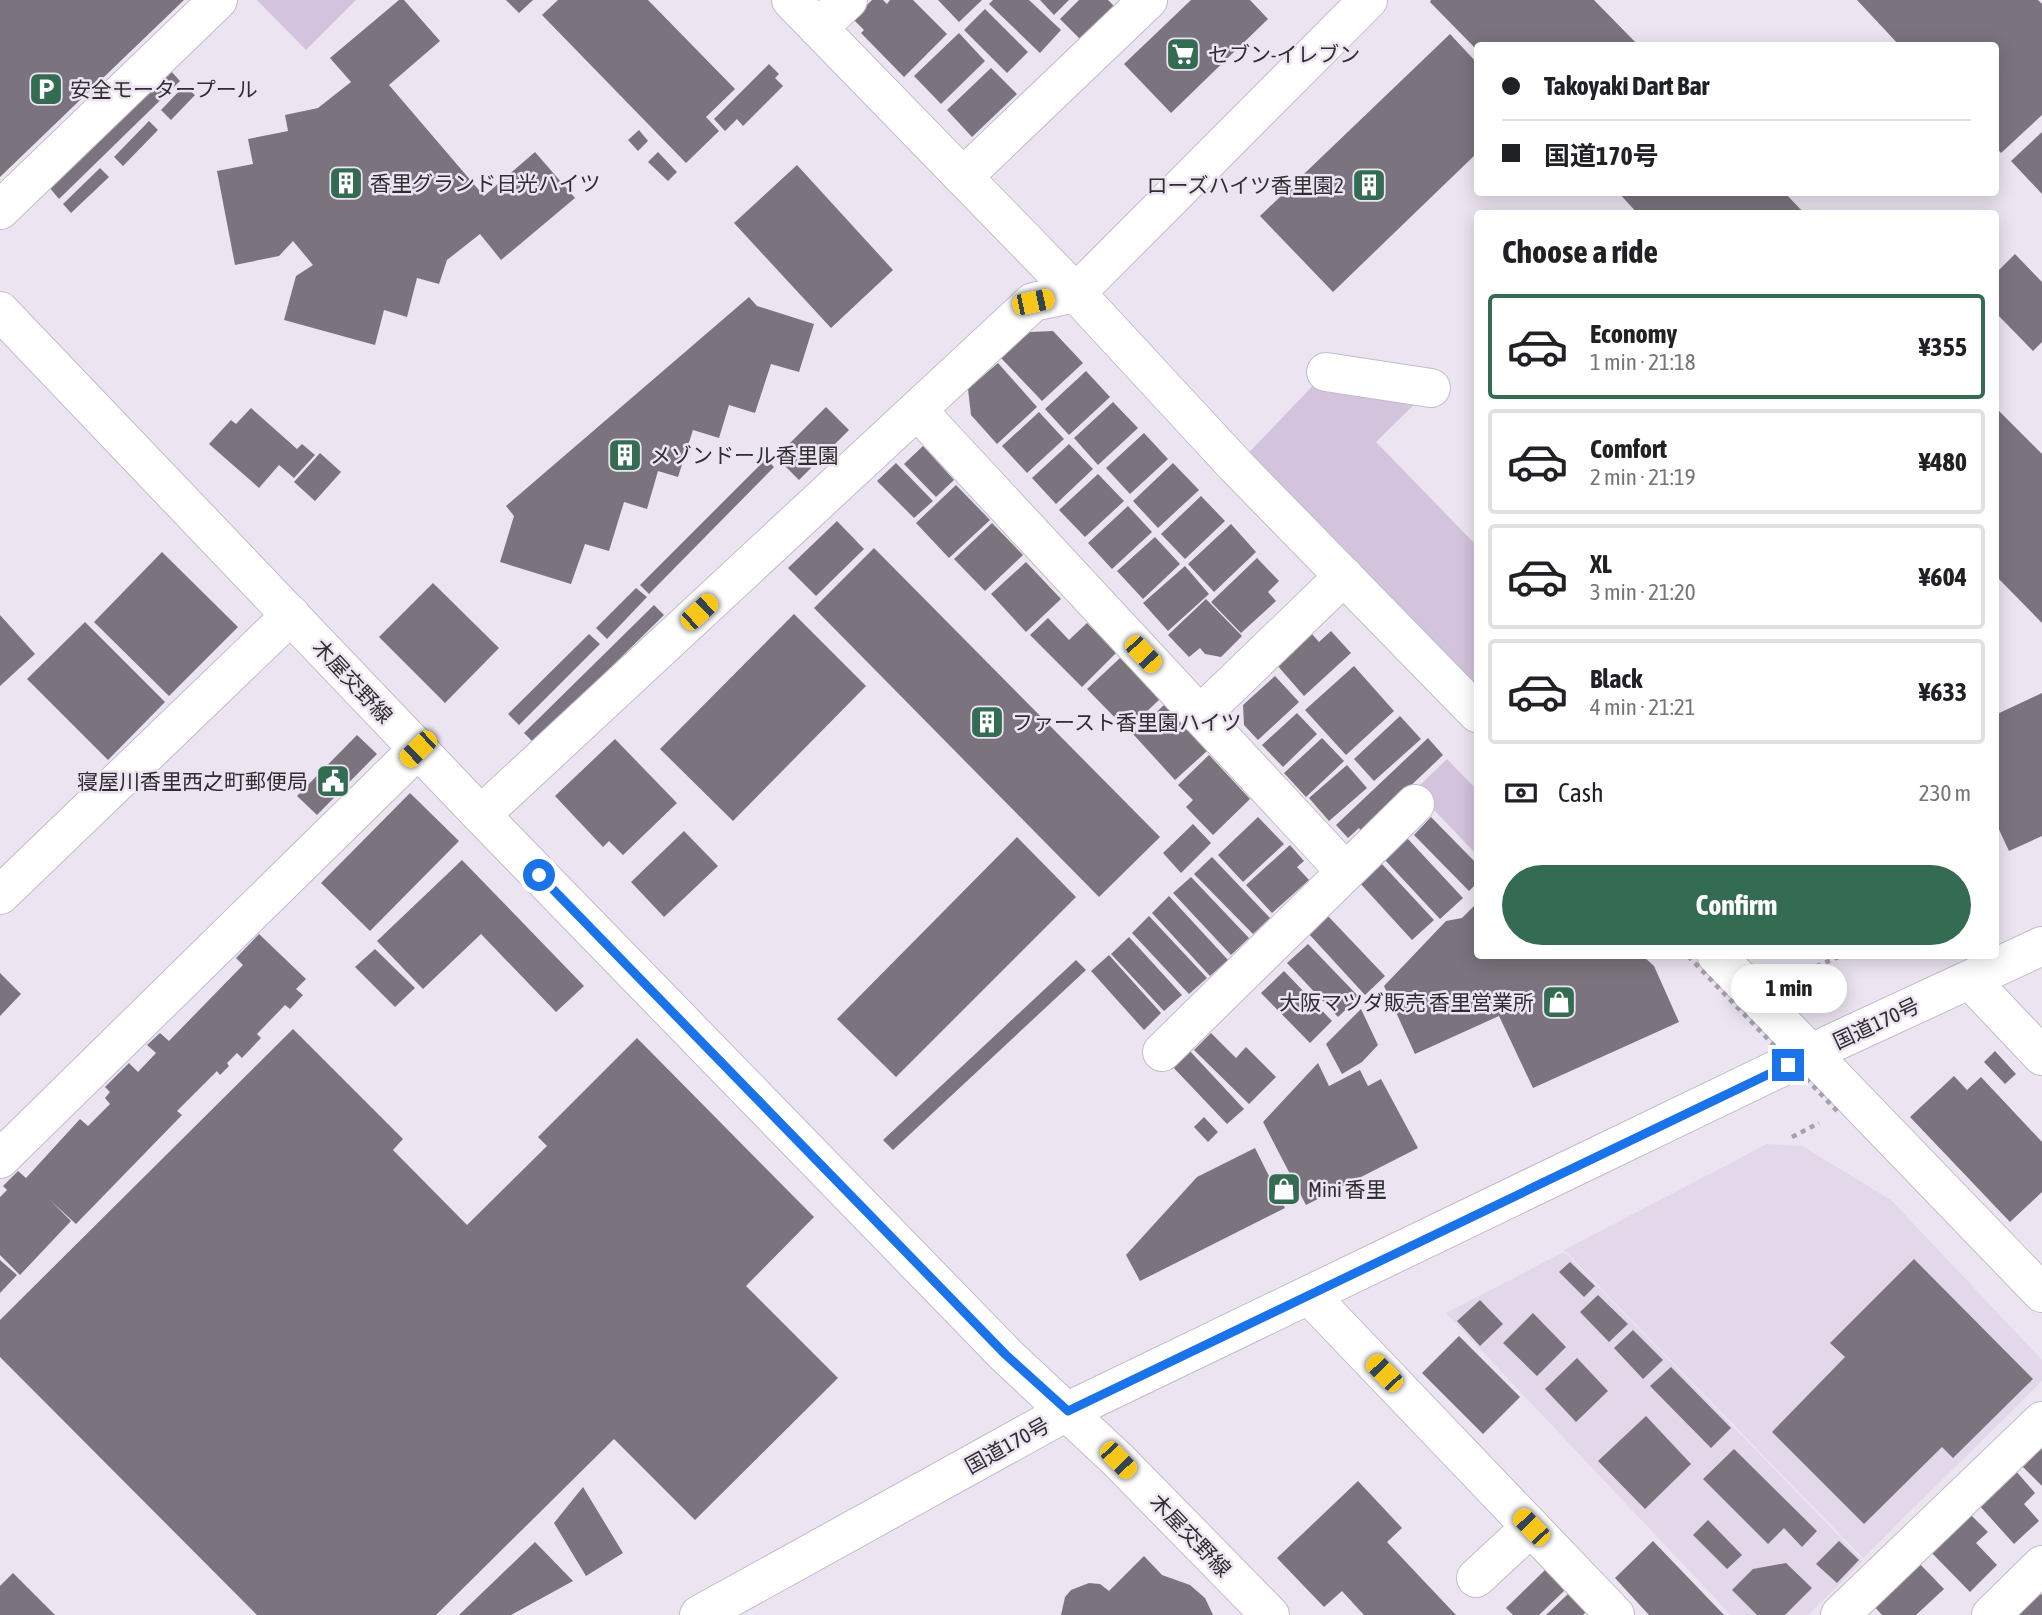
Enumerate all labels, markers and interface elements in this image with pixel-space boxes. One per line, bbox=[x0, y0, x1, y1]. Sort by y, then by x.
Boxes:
supermarket icon: セブン-イレブン bbox=[1164, 35, 1202, 73]
place label: セブン-イレブン bbox=[1208, 42, 1360, 66]
parking icon: 安全モータープール bbox=[27, 70, 65, 108]
text: Takoyaki Dart Bar bbox=[1544, 71, 1709, 101]
place label: 安全モータープール bbox=[70, 77, 258, 101]
text: 国道170号 bbox=[1544, 141, 1659, 171]
building icon: 香里グランド日光ハイツ bbox=[327, 164, 365, 202]
building icon: ローズハイツ香里園2 bbox=[1350, 166, 1388, 204]
place label: 香里グランド日光ハイツ bbox=[370, 171, 601, 195]
place label: ローズハイツ香里園2 bbox=[1147, 173, 1344, 197]
text: Choose a ride bbox=[1502, 233, 1658, 270]
car bbox=[1011, 287, 1056, 317]
icon: car bbox=[1506, 315, 1569, 378]
text: Economy bbox=[1590, 319, 1677, 349]
text: ¥355 bbox=[1919, 332, 1967, 362]
text: 1 min · 21:18 bbox=[1590, 349, 1696, 375]
icon: car bbox=[1506, 430, 1569, 493]
text: Comfort bbox=[1590, 434, 1667, 464]
building icon: メゾンドール香里園 bbox=[606, 436, 644, 474]
place label: メゾンドール香里園 bbox=[650, 443, 839, 467]
text: ¥480 bbox=[1919, 447, 1967, 477]
text: 2 min · 21:19 bbox=[1590, 464, 1696, 490]
icon: car bbox=[1506, 545, 1569, 608]
text: XL bbox=[1590, 549, 1612, 579]
text: ¥604 bbox=[1919, 562, 1967, 592]
text: 3 min · 21:20 bbox=[1590, 579, 1696, 605]
car bbox=[677, 590, 722, 634]
car bbox=[1121, 631, 1166, 677]
street label: 木屋交野線 bbox=[308, 634, 398, 728]
icon: car bbox=[1506, 660, 1569, 723]
text: Black bbox=[1590, 664, 1642, 694]
text: ¥633 bbox=[1919, 677, 1967, 707]
text: 4 min · 21:21 bbox=[1590, 694, 1696, 720]
building icon: ファースト香里園ハイツ bbox=[968, 703, 1006, 741]
place label: ファースト香里園ハイツ bbox=[1012, 710, 1242, 734]
car bbox=[396, 727, 441, 771]
public building icon: 寝屋川香里西之町郵便局 bbox=[314, 762, 352, 800]
place label: 寝屋川香里西之町郵便局 bbox=[77, 769, 308, 793]
icon: cash bbox=[1502, 774, 1540, 812]
text: Cash bbox=[1558, 778, 1604, 808]
text: 230 m bbox=[1919, 780, 1971, 806]
route start bbox=[523, 859, 555, 891]
button: Confirm bbox=[1502, 865, 1971, 945]
callout: 1 min bbox=[1730, 964, 1846, 1012]
text: 1 min bbox=[1766, 975, 1812, 1001]
shop icon: 大阪マツダ販売 香里営業所 bbox=[1540, 983, 1578, 1021]
place label: 大阪マツダ販売 香里営業所 bbox=[1279, 990, 1534, 1014]
street label: 国道170号 bbox=[1829, 993, 1923, 1053]
route end bbox=[1772, 1049, 1804, 1081]
shop icon: Mini 香里 bbox=[1265, 1170, 1303, 1208]
place label: Mini 香里 bbox=[1308, 1177, 1387, 1201]
car bbox=[1362, 1351, 1407, 1395]
street label: 国道170号 bbox=[961, 1412, 1053, 1478]
car bbox=[1096, 1438, 1141, 1482]
street label: 木屋交野線 bbox=[1146, 1489, 1236, 1581]
car bbox=[1509, 1505, 1554, 1549]

